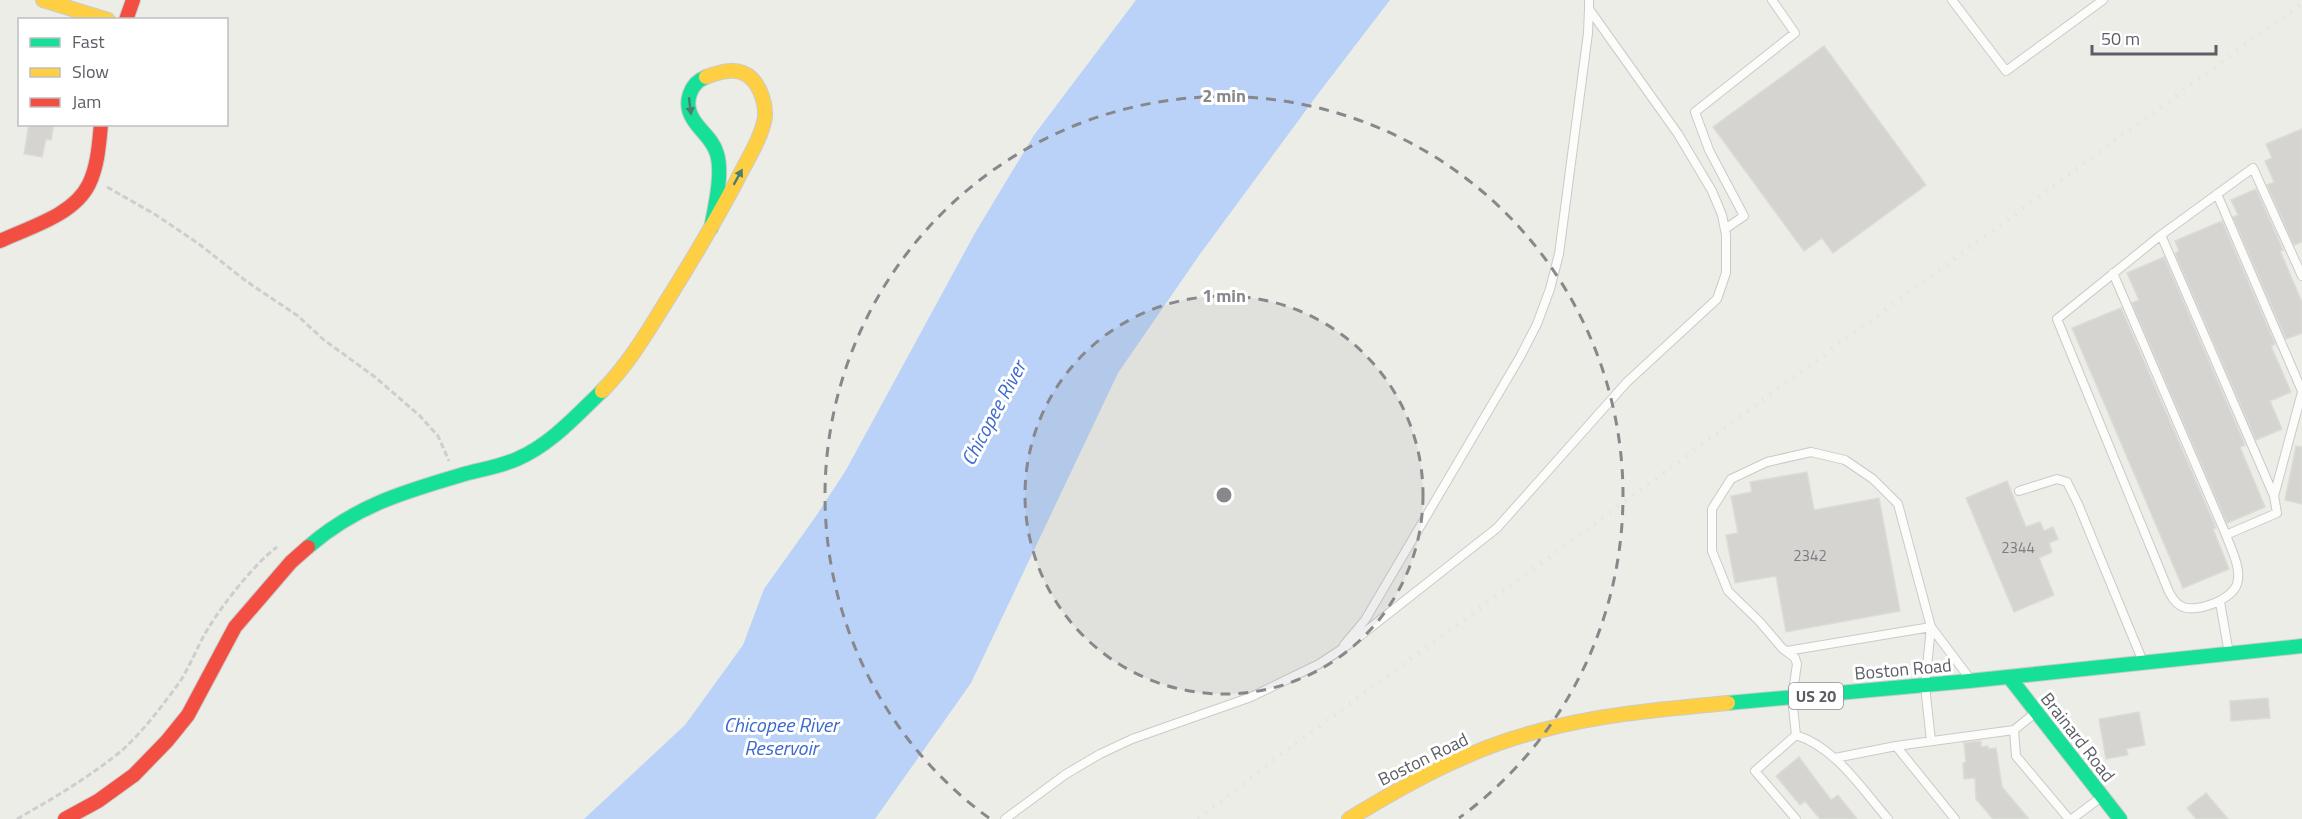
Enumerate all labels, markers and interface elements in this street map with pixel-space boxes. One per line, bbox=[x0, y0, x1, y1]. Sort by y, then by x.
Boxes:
legend bbox=[18, 18, 228, 126]
scale bar bbox=[2092, 18, 2216, 56]
text: 50 m bbox=[2101, 25, 2140, 52]
text: Fast bbox=[72, 28, 105, 55]
text: Slow bbox=[72, 58, 109, 85]
text: 2 min bbox=[1202, 82, 1246, 109]
text: Jam bbox=[72, 88, 101, 115]
one-way arrow bbox=[686, 97, 695, 116]
one-way arrow bbox=[733, 168, 743, 185]
text: 1 min bbox=[1202, 282, 1246, 309]
water label: Chicopee River bbox=[952, 353, 1035, 471]
centre of rings bbox=[1214, 485, 1234, 505]
house number: 2344 bbox=[2001, 536, 2035, 559]
house number: 2342 bbox=[1793, 544, 1827, 567]
street label: Boston Road bbox=[1853, 651, 1953, 687]
road number: US 20 bbox=[1789, 683, 1843, 709]
street label: Brainard Road bbox=[2034, 686, 2122, 788]
water label: Chicopee River Reservoir bbox=[724, 709, 841, 763]
street label: Boston Road bbox=[1373, 726, 1473, 792]

